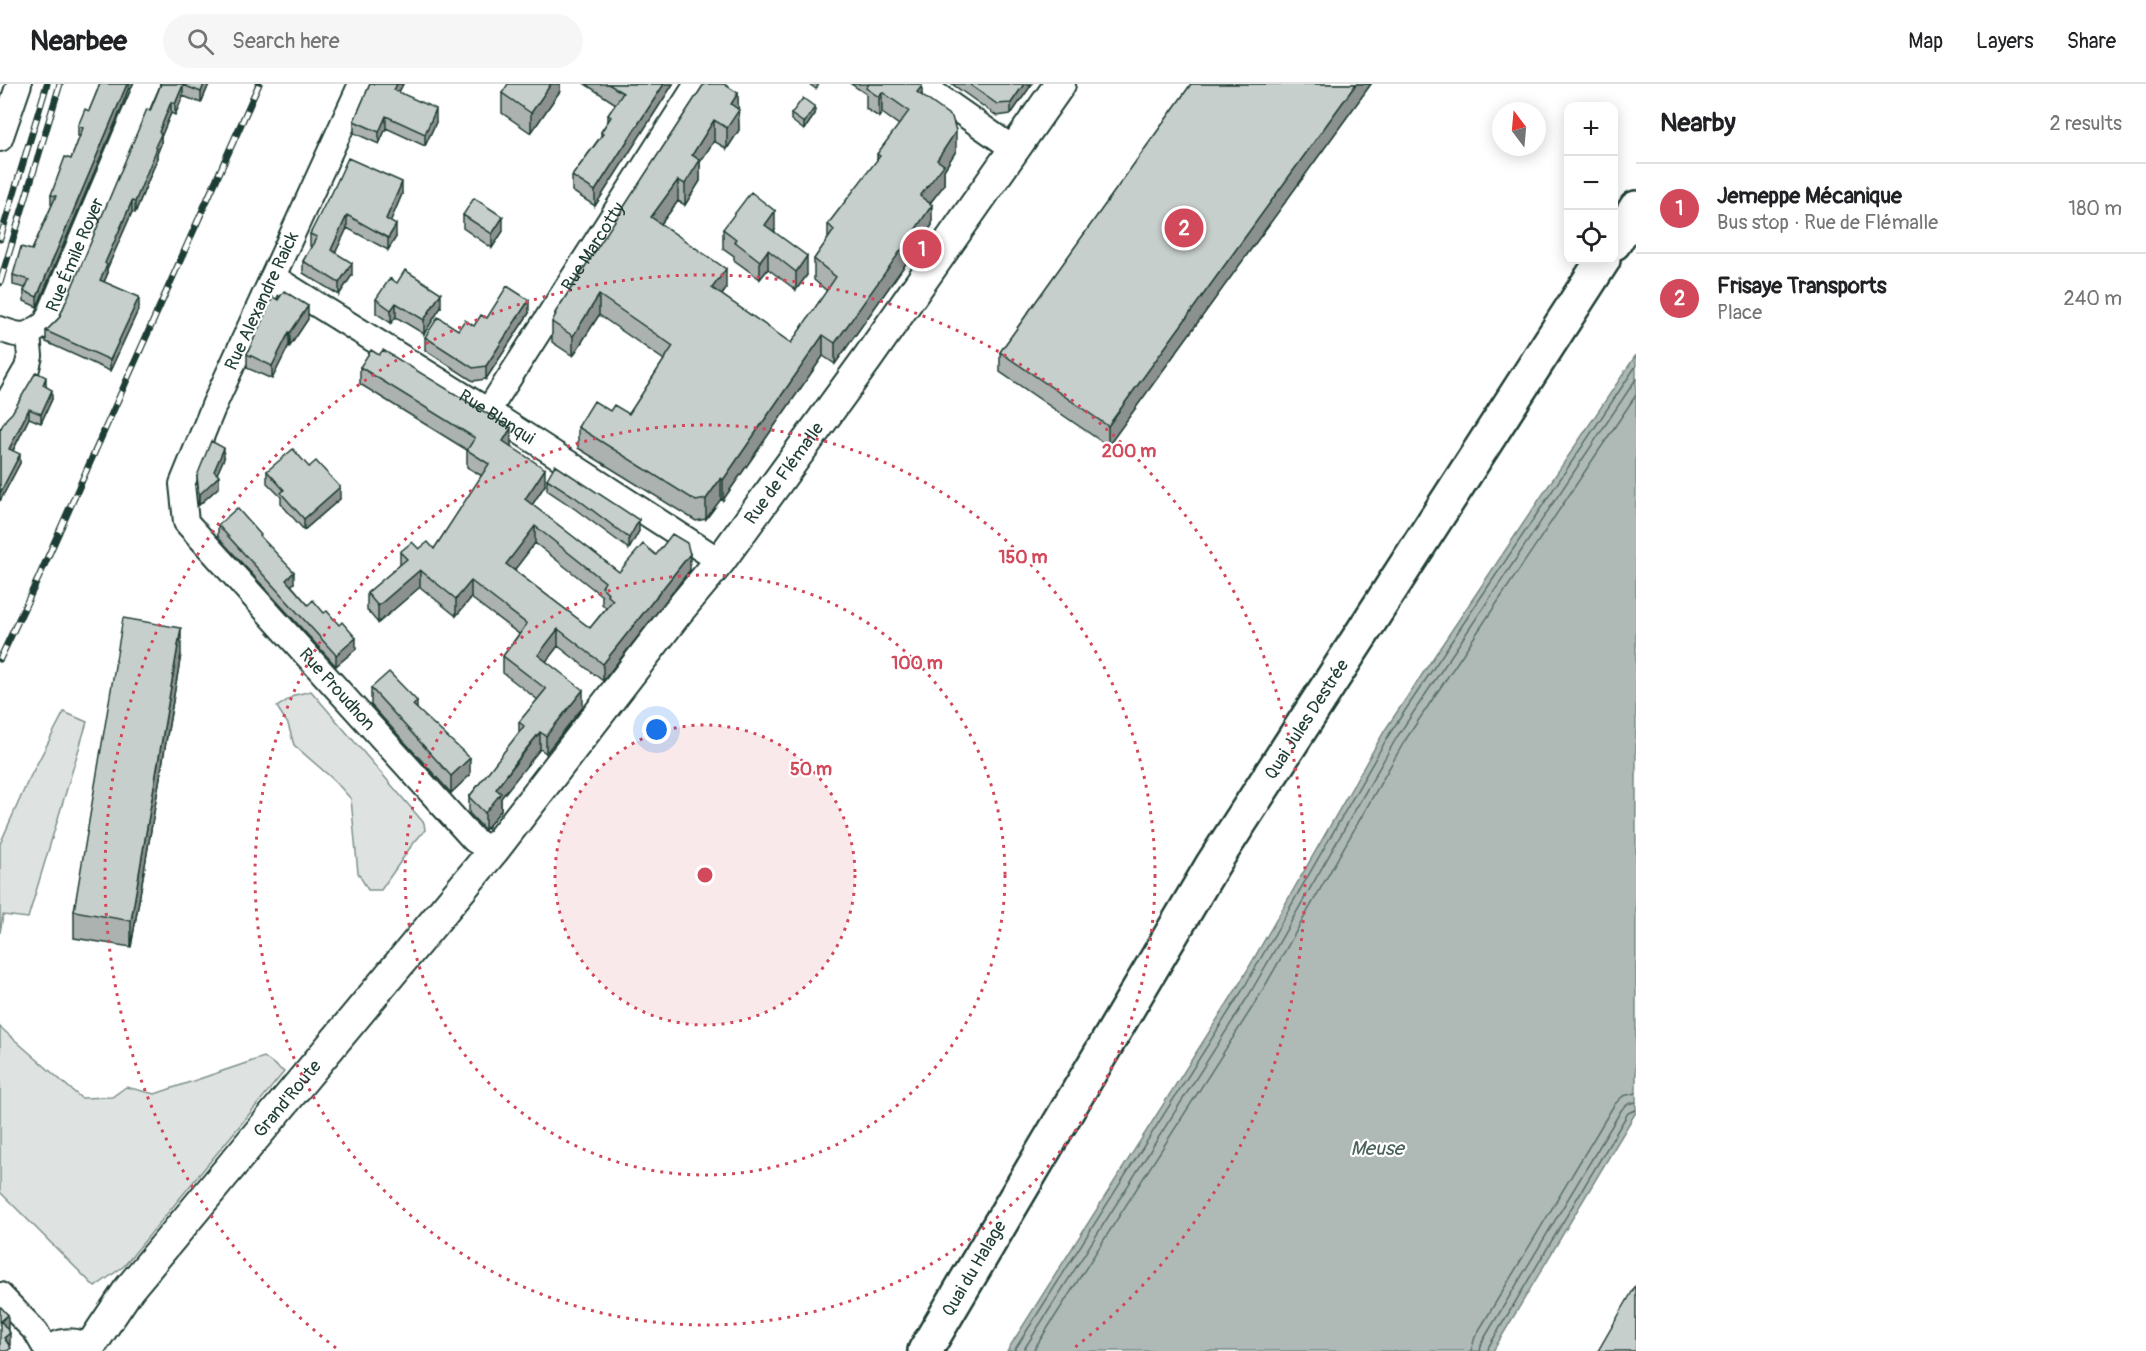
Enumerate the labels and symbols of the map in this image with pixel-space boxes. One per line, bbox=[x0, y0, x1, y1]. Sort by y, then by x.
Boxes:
north arrow bbox=[1492, 102, 1546, 156]
street label: Rue Émile Royer bbox=[41, 194, 109, 315]
street label: Rue Marcotty bbox=[556, 198, 630, 295]
pin: 2 bbox=[1164, 206, 1204, 250]
pin: 1 bbox=[902, 226, 942, 272]
street label: Rue Alexandre Raick bbox=[220, 228, 304, 374]
street label: Rue Blanqui bbox=[455, 384, 539, 450]
street label: Rue de Flémalle bbox=[739, 417, 829, 529]
text: 200 m bbox=[1102, 440, 1156, 463]
text: 150 m bbox=[999, 546, 1048, 569]
street label: Rue Proudhon bbox=[294, 643, 381, 735]
text: 100 m bbox=[891, 652, 943, 675]
street label: Quai Jules Destrée bbox=[1259, 655, 1354, 784]
your location bbox=[642, 715, 671, 744]
text: 50 m bbox=[790, 758, 832, 781]
centre of rings bbox=[695, 865, 715, 885]
street label: Grand'Route bbox=[248, 1055, 326, 1142]
water label: Meuse bbox=[1350, 1136, 1406, 1161]
street label: Quai du Halage bbox=[937, 1216, 1011, 1321]

